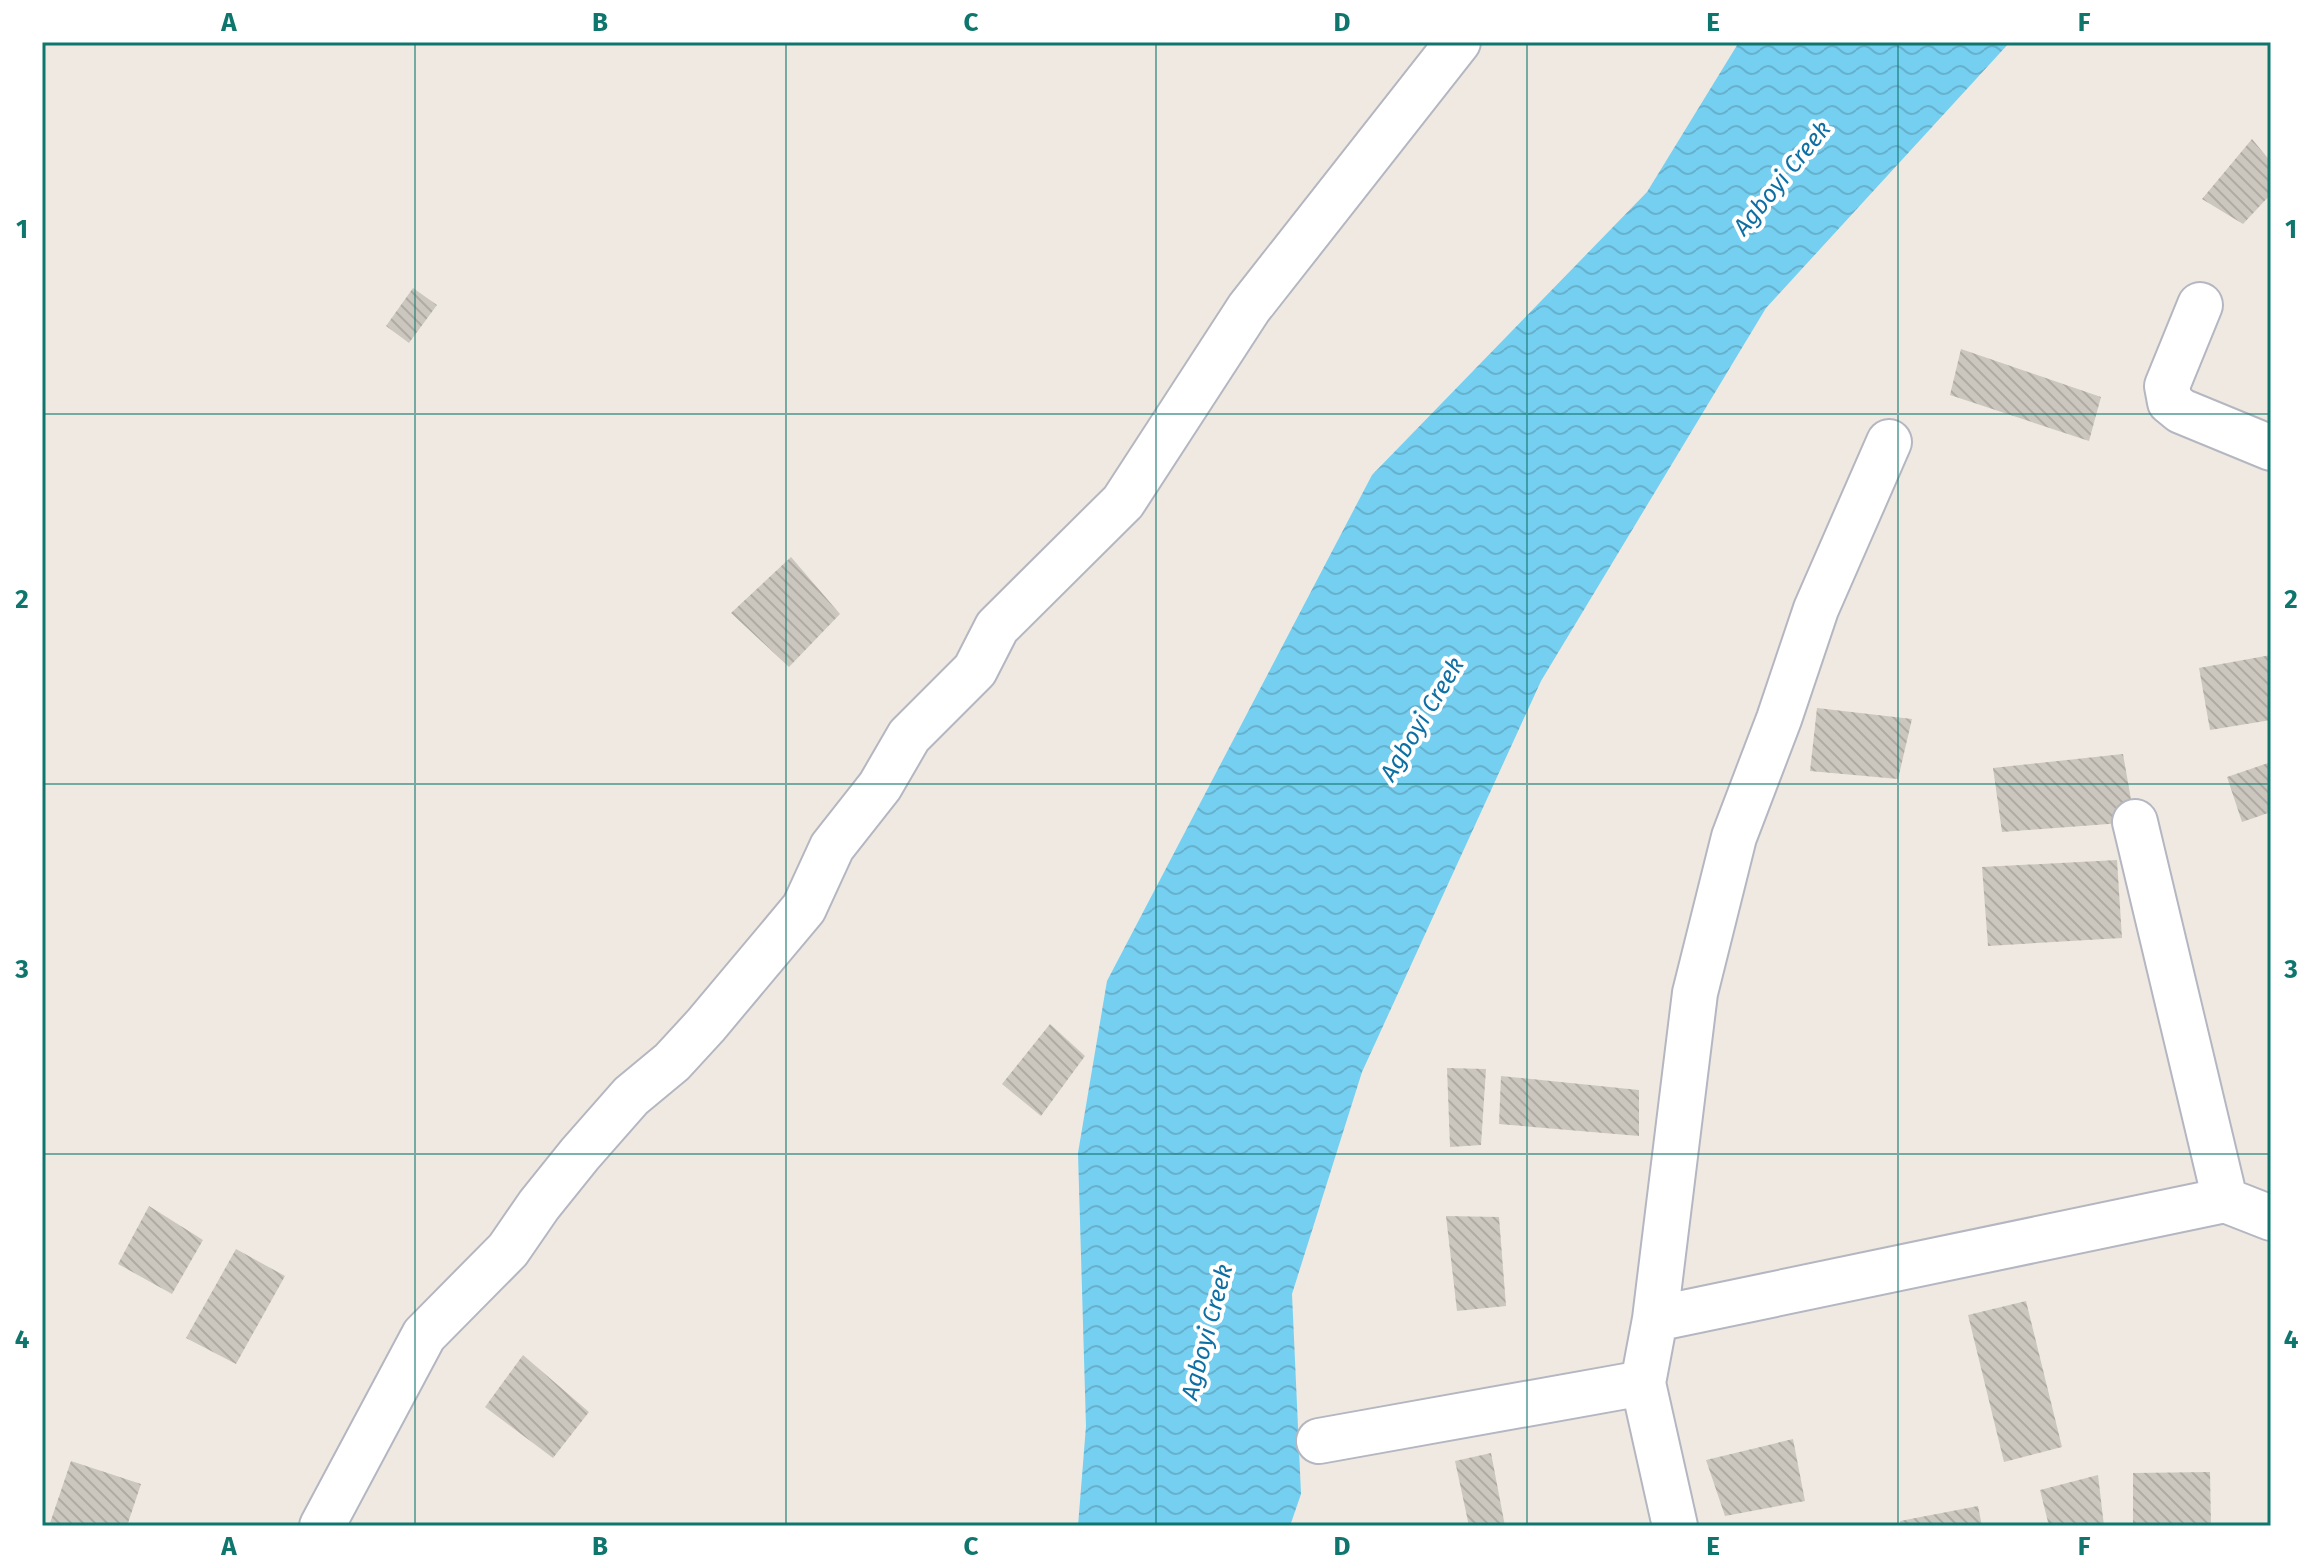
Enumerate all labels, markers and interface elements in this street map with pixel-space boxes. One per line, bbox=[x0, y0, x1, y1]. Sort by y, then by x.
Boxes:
text: A bbox=[220, 7, 237, 38]
text: B bbox=[592, 7, 608, 38]
text: C bbox=[964, 7, 979, 38]
text: D bbox=[1334, 7, 1351, 38]
text: E bbox=[1706, 7, 1720, 38]
text: F bbox=[2078, 7, 2091, 38]
water label: Agboyi Creek bbox=[1727, 115, 1837, 242]
text: 1 bbox=[16, 214, 28, 245]
text: 1 bbox=[2285, 214, 2297, 245]
text: 2 bbox=[15, 584, 29, 615]
text: 2 bbox=[2284, 584, 2298, 615]
water label: Agboyi Creek bbox=[1374, 652, 1470, 787]
text: 3 bbox=[14, 954, 29, 985]
text: 3 bbox=[2283, 954, 2298, 985]
water label: Agboyi Creek bbox=[1175, 1261, 1239, 1404]
text: 4 bbox=[15, 1324, 30, 1355]
text: 4 bbox=[2284, 1324, 2299, 1355]
text: A bbox=[220, 1531, 237, 1562]
text: B bbox=[592, 1531, 608, 1562]
text: C bbox=[964, 1531, 979, 1562]
text: D bbox=[1334, 1531, 1351, 1562]
text: E bbox=[1706, 1531, 1720, 1562]
text: F bbox=[2078, 1531, 2091, 1562]

